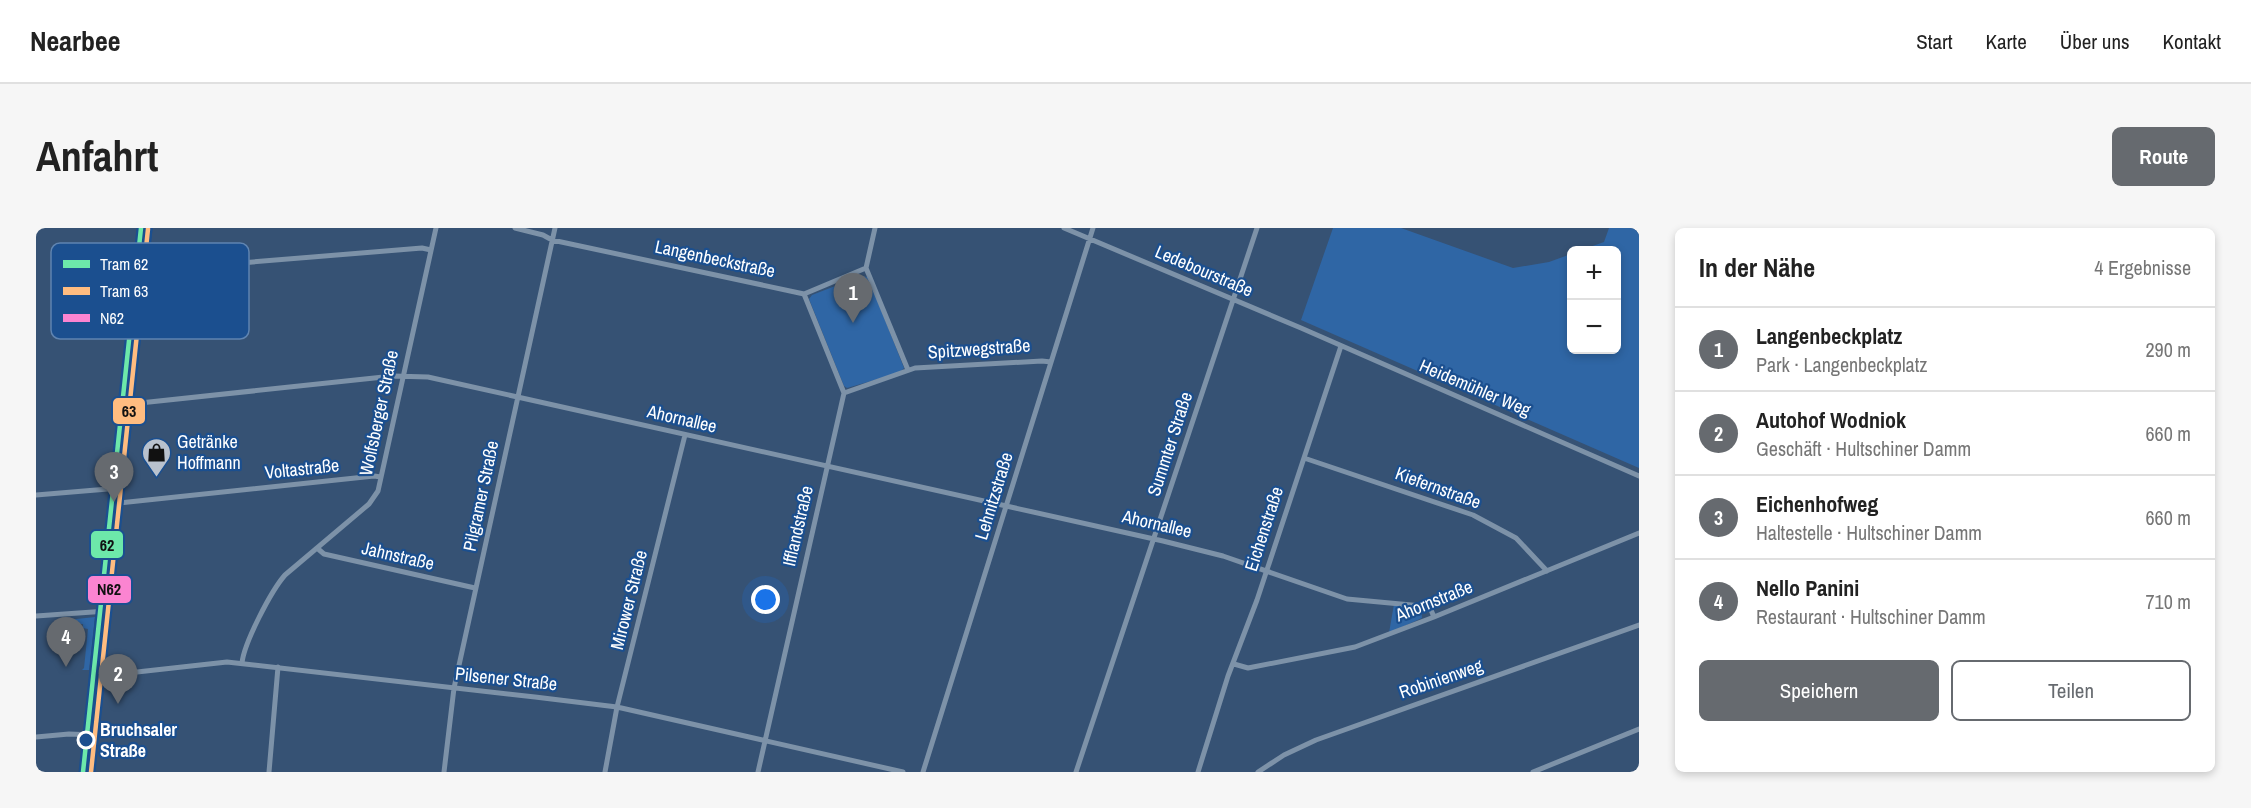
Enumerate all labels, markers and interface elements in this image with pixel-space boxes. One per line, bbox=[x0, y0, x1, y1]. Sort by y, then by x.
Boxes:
text: Nearbee bbox=[30, 22, 121, 60]
text: Start bbox=[1916, 27, 1953, 56]
text: Karte bbox=[1986, 27, 2027, 56]
text: Über uns bbox=[2060, 27, 2130, 56]
text: Kontakt bbox=[2163, 27, 2221, 56]
button: Route bbox=[2112, 127, 2215, 186]
text: Anfahrt bbox=[36, 128, 158, 184]
street label: Langenbeckstraße bbox=[653, 234, 777, 283]
street label: Ledebourstraße bbox=[1151, 239, 1257, 302]
legend bbox=[51, 243, 249, 339]
map controls bbox=[1567, 246, 1621, 354]
button: + bbox=[1567, 246, 1621, 300]
text: In der Nähe bbox=[1699, 250, 1815, 285]
text: Tram 62 bbox=[100, 253, 148, 275]
text: 4 Ergebnisse bbox=[2094, 254, 2191, 281]
pin: 1 bbox=[834, 274, 872, 323]
text: Tram 63 bbox=[100, 280, 148, 302]
button: − bbox=[1567, 300, 1621, 354]
text: N62 bbox=[100, 307, 124, 329]
text: Langenbeckplatz bbox=[1756, 321, 1902, 351]
street label: Spitzwegstraße bbox=[927, 332, 1031, 365]
text: 1 bbox=[1714, 336, 1723, 363]
text: 290 m bbox=[2145, 336, 2191, 363]
street label: Wolfsberger Straße bbox=[353, 348, 404, 478]
text: Park · Langenbeckplatz bbox=[1756, 351, 1927, 378]
street label: Heidemühler Weg bbox=[1416, 353, 1535, 423]
street label: Summter Straße bbox=[1141, 388, 1198, 499]
line badge: 63 bbox=[112, 397, 146, 425]
street label: Ahornallee bbox=[644, 398, 719, 439]
text: 63 bbox=[122, 400, 136, 422]
text: Autohof Wodniok bbox=[1756, 405, 1906, 435]
text: 2 bbox=[1714, 420, 1723, 447]
text: 660 m bbox=[2145, 420, 2191, 447]
place label: Getränke Hoffmann bbox=[177, 429, 241, 475]
text: Geschäft · Hultschiner Damm bbox=[1756, 435, 1971, 462]
shop icon: Getränke Hoffmann bbox=[140, 436, 172, 478]
street label: Pilgramer Straße bbox=[457, 438, 504, 553]
street label: Lehnitzstraße bbox=[968, 449, 1019, 543]
pin: 3 bbox=[94, 452, 134, 502]
street label: Voltastraße bbox=[264, 452, 340, 485]
street label: Kiefernstraße bbox=[1392, 460, 1484, 515]
street label: Ifflandstraße bbox=[776, 483, 819, 569]
street label: Eichenstraße bbox=[1238, 483, 1289, 574]
text: Eichenhofweg bbox=[1756, 489, 1878, 519]
street label: Ahornallee bbox=[1119, 503, 1194, 544]
text: 3 bbox=[1714, 504, 1723, 531]
text: 660 m bbox=[2145, 504, 2191, 531]
text: Haltestelle · Hultschiner Damm bbox=[1756, 519, 1982, 546]
line badge: 62 bbox=[90, 530, 124, 559]
text: 62 bbox=[100, 534, 114, 556]
street label: Jahnstraße bbox=[359, 535, 437, 576]
street label: Mirower Straße bbox=[604, 548, 653, 652]
text: Nello Panini bbox=[1756, 573, 1859, 603]
street label: Ahornstraße bbox=[1391, 574, 1476, 628]
line badge: N62 bbox=[87, 575, 132, 604]
text: N62 bbox=[97, 578, 121, 600]
your location bbox=[751, 585, 780, 614]
text: 4 bbox=[1714, 588, 1723, 615]
text: 710 m bbox=[2145, 588, 2191, 615]
text: Restaurant · Hultschiner Damm bbox=[1756, 603, 1986, 630]
pin: 4 bbox=[46, 618, 86, 667]
street label: Robinienweg bbox=[1396, 652, 1487, 705]
pin: 2 bbox=[98, 654, 137, 704]
button: Speichern bbox=[1699, 660, 1939, 721]
button: Teilen bbox=[1951, 660, 2191, 721]
street label: Pilsener Straße bbox=[454, 661, 558, 696]
place label: Bruchsaler Straße bbox=[100, 717, 177, 763]
marker: Bruchsaler Straße bbox=[77, 731, 95, 749]

